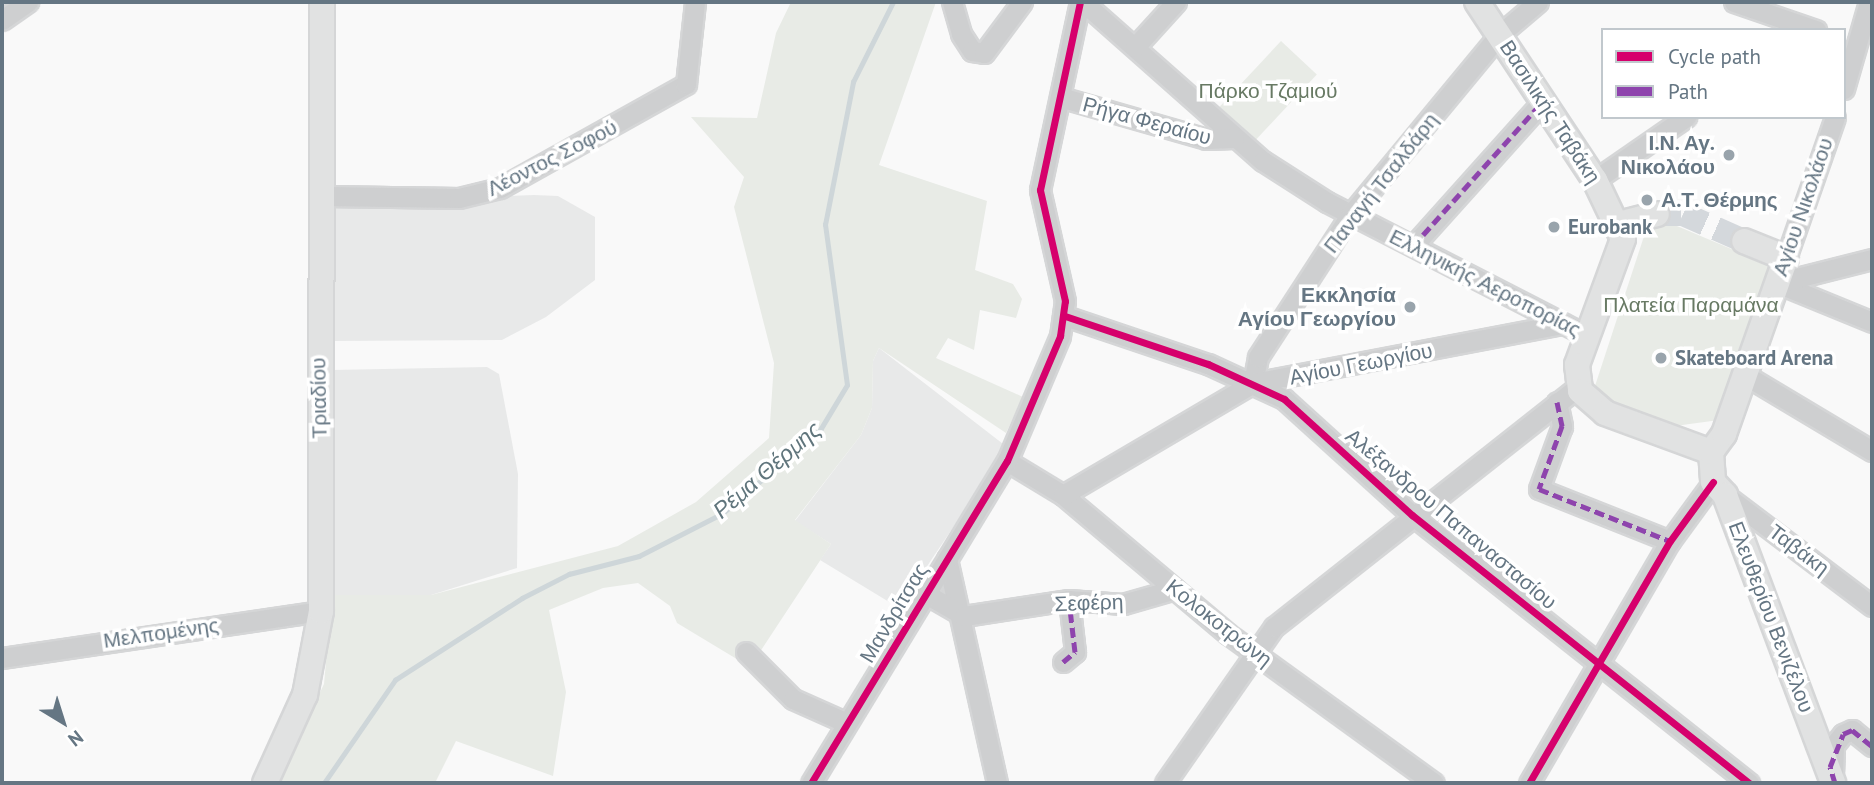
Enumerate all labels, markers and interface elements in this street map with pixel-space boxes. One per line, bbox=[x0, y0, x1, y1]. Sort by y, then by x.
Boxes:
legend bbox=[1601, 28, 1846, 119]
street label: Βασιλικής Ταβάκη bbox=[1494, 36, 1606, 188]
text: Cycle path bbox=[1668, 43, 1761, 70]
park label: Πάρκο Τζαμιού bbox=[1198, 78, 1338, 104]
text: Path bbox=[1668, 78, 1708, 105]
street label: Ρήγα Φεραίου bbox=[1080, 92, 1214, 150]
street label: Παναγή Τσαλδάρη bbox=[1318, 108, 1444, 258]
street label: Λέοντος Σοφού bbox=[483, 114, 621, 202]
place label: Ι.Ν. Αγ. Νικολάου bbox=[1621, 130, 1715, 180]
street label: Αγίου Νικολάου bbox=[1768, 135, 1838, 279]
marker: Ι.Ν. Αγ. Νικολάου bbox=[1721, 147, 1737, 163]
place label: Α.Τ. Θέρμης bbox=[1661, 187, 1779, 213]
marker: Α.Τ. Θέρμης bbox=[1639, 192, 1655, 208]
place label: Eurobank bbox=[1568, 214, 1652, 240]
marker: Eurobank bbox=[1546, 219, 1562, 235]
street label: Ελληνικής Αεροπορίας bbox=[1385, 224, 1585, 342]
place label: Εκκλησία Αγίου Γεωργίου bbox=[1238, 282, 1396, 332]
park label: Πλατεία Παραμάνα bbox=[1603, 292, 1779, 318]
marker: Εκκλησία Αγίου Γεωργίου bbox=[1402, 299, 1418, 315]
street label: Αγίου Γεωργίου bbox=[1287, 338, 1435, 390]
place label: Skateboard Arena bbox=[1675, 345, 1834, 371]
marker: Skateboard Arena bbox=[1653, 350, 1669, 366]
street label: Τριαδίου bbox=[306, 357, 332, 439]
water label: Ρέμα Θέρμης bbox=[707, 416, 827, 524]
street label: Αλέξανδρου Παπαναστασίου bbox=[1340, 423, 1562, 615]
street label: Ελευθερίου Βενιζέλου bbox=[1723, 518, 1819, 716]
street label: Ταβάκη bbox=[1764, 519, 1834, 581]
street label: Μανδρίτσας bbox=[854, 559, 934, 667]
street label: Κολοκοτρώνη bbox=[1161, 574, 1277, 672]
street label: Σεφέρη bbox=[1054, 589, 1124, 617]
street label: Μελπομένης bbox=[102, 612, 220, 654]
north arrow bbox=[28, 687, 98, 757]
text: N bbox=[64, 725, 88, 752]

